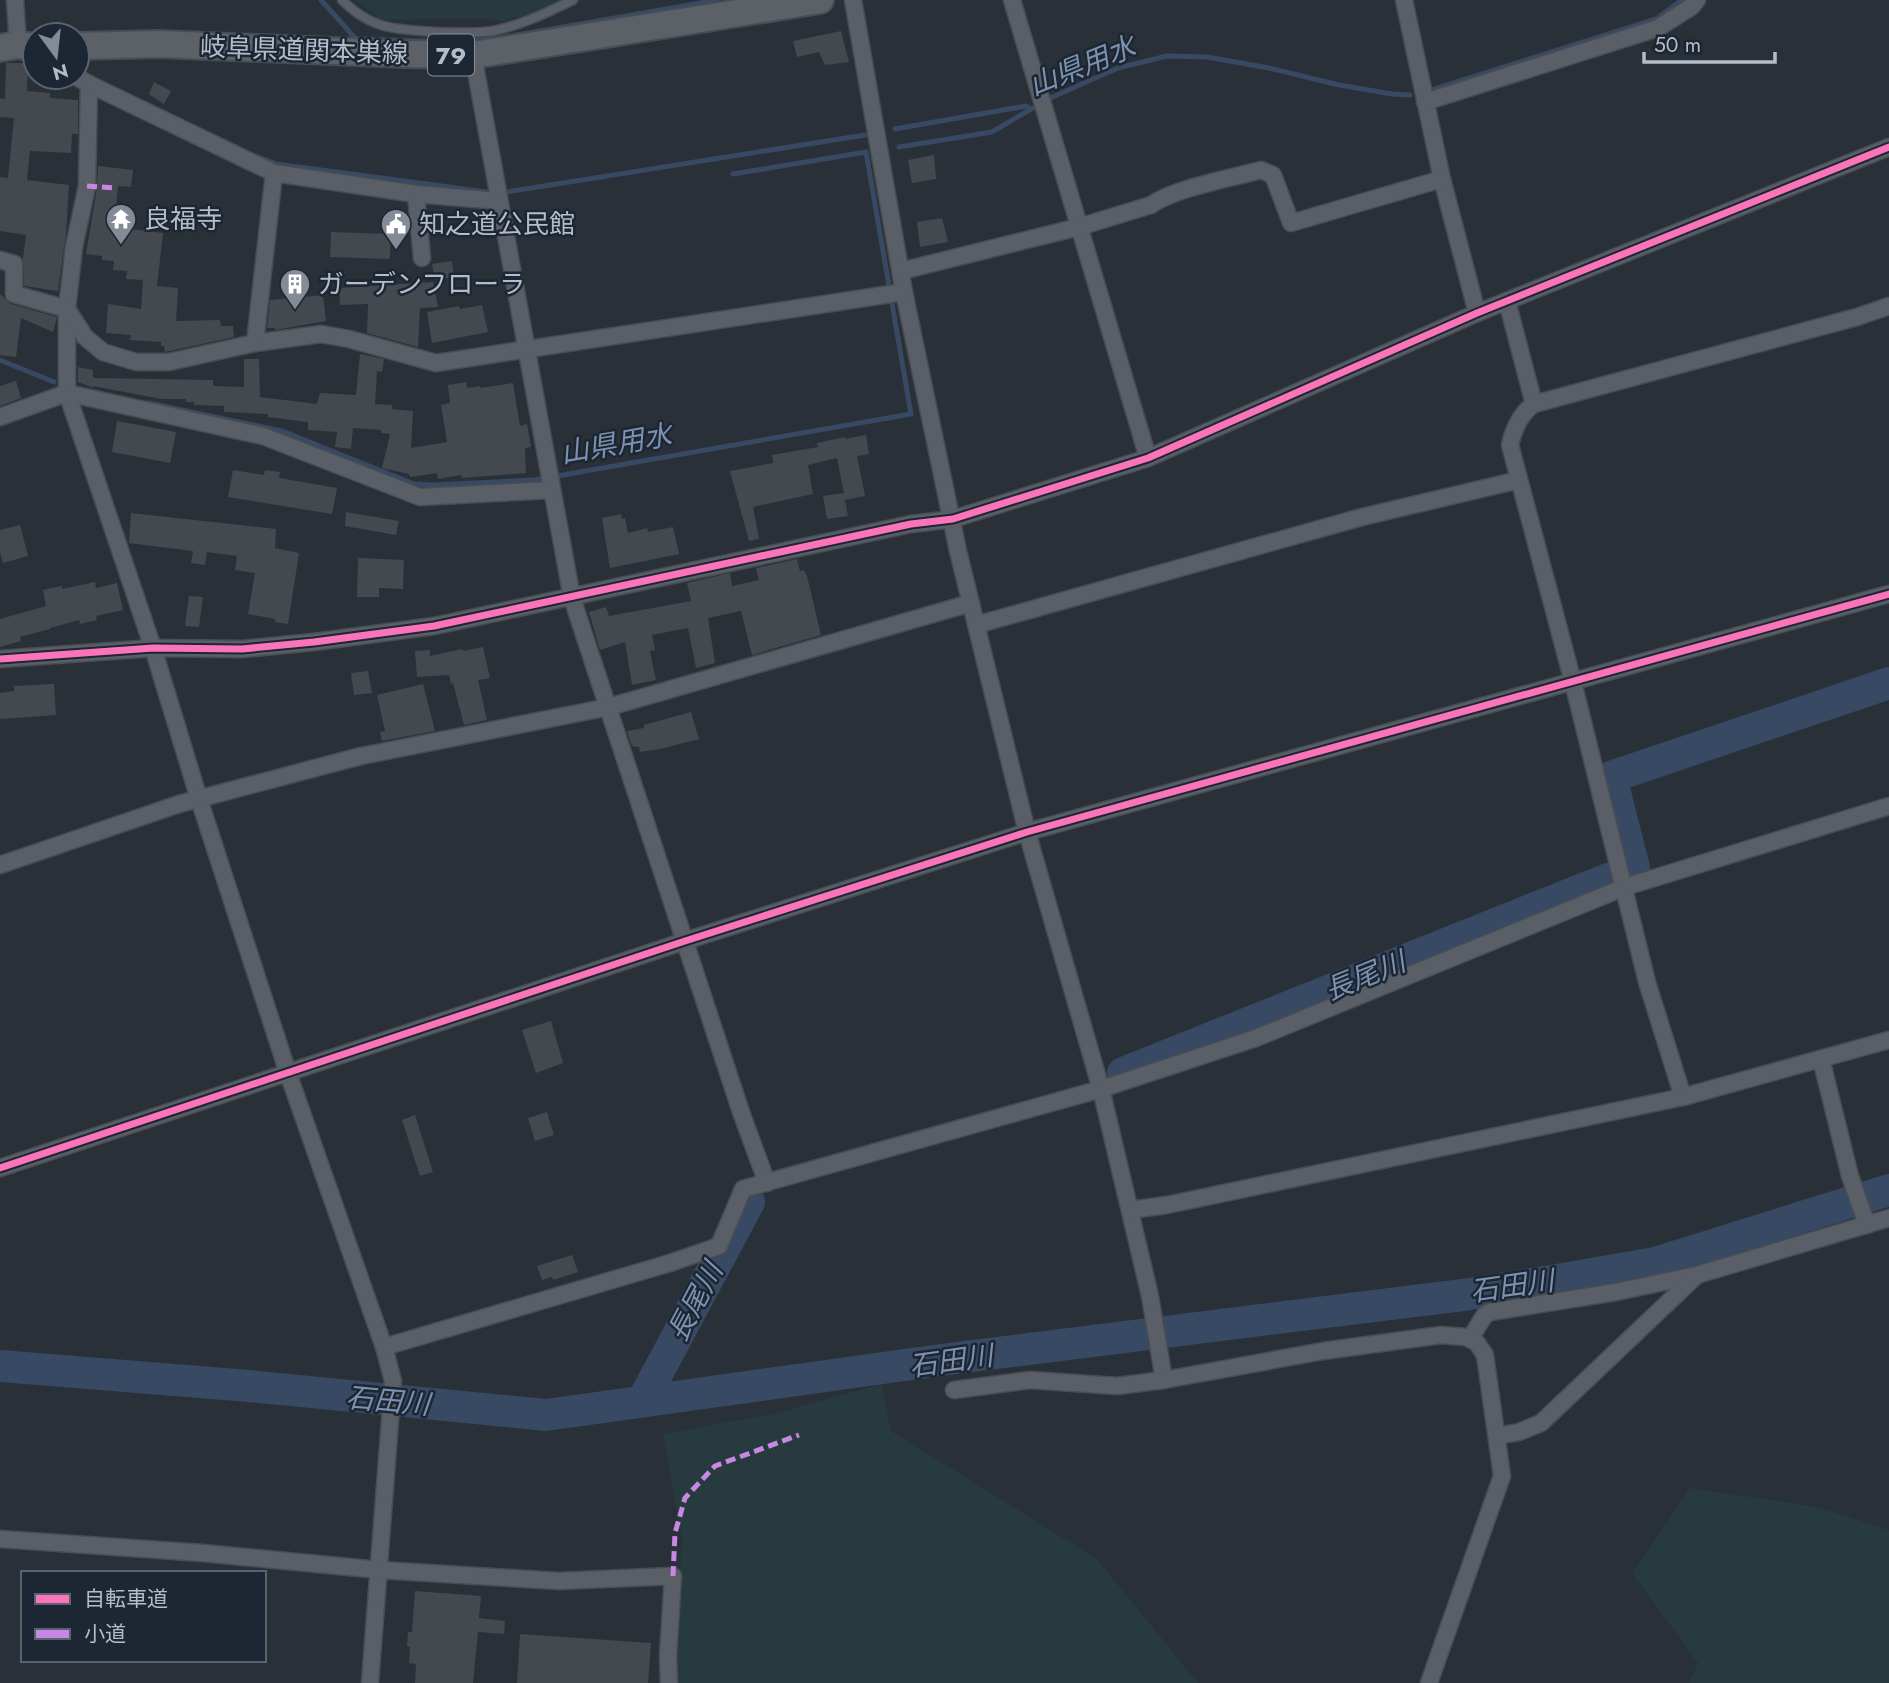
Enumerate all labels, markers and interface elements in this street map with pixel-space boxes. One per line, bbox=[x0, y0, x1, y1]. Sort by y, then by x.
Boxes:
north arrow bbox=[21, 21, 91, 91]
scale bar bbox=[1644, 21, 1775, 65]
water label: 山県用水 bbox=[1022, 25, 1144, 106]
street label: 岐阜県道関本巣線 bbox=[199, 27, 409, 73]
text: 50 m bbox=[1654, 30, 1701, 60]
road number: 79 bbox=[428, 34, 474, 76]
text: N bbox=[49, 57, 71, 87]
place label: 良福寺 bbox=[144, 200, 222, 238]
temple icon: 良福寺 bbox=[104, 202, 138, 246]
place label: 知之道公民館 bbox=[419, 205, 575, 243]
public building icon: 知之道公民館 bbox=[379, 207, 413, 251]
place label: ガーデンフローラ bbox=[318, 265, 525, 303]
building icon: ガーデンフローラ bbox=[278, 267, 312, 311]
water label: 山県用水 bbox=[557, 414, 678, 474]
water label: 長尾川 bbox=[1318, 940, 1414, 1011]
water label: 長尾川 bbox=[657, 1253, 734, 1349]
water label: 石田川 bbox=[1468, 1259, 1559, 1312]
water label: 石田川 bbox=[907, 1334, 998, 1387]
water label: 石田川 bbox=[344, 1377, 435, 1425]
legend bbox=[21, 1571, 266, 1662]
text: 自転車道 bbox=[84, 1584, 168, 1614]
text: 小道 bbox=[84, 1619, 126, 1649]

